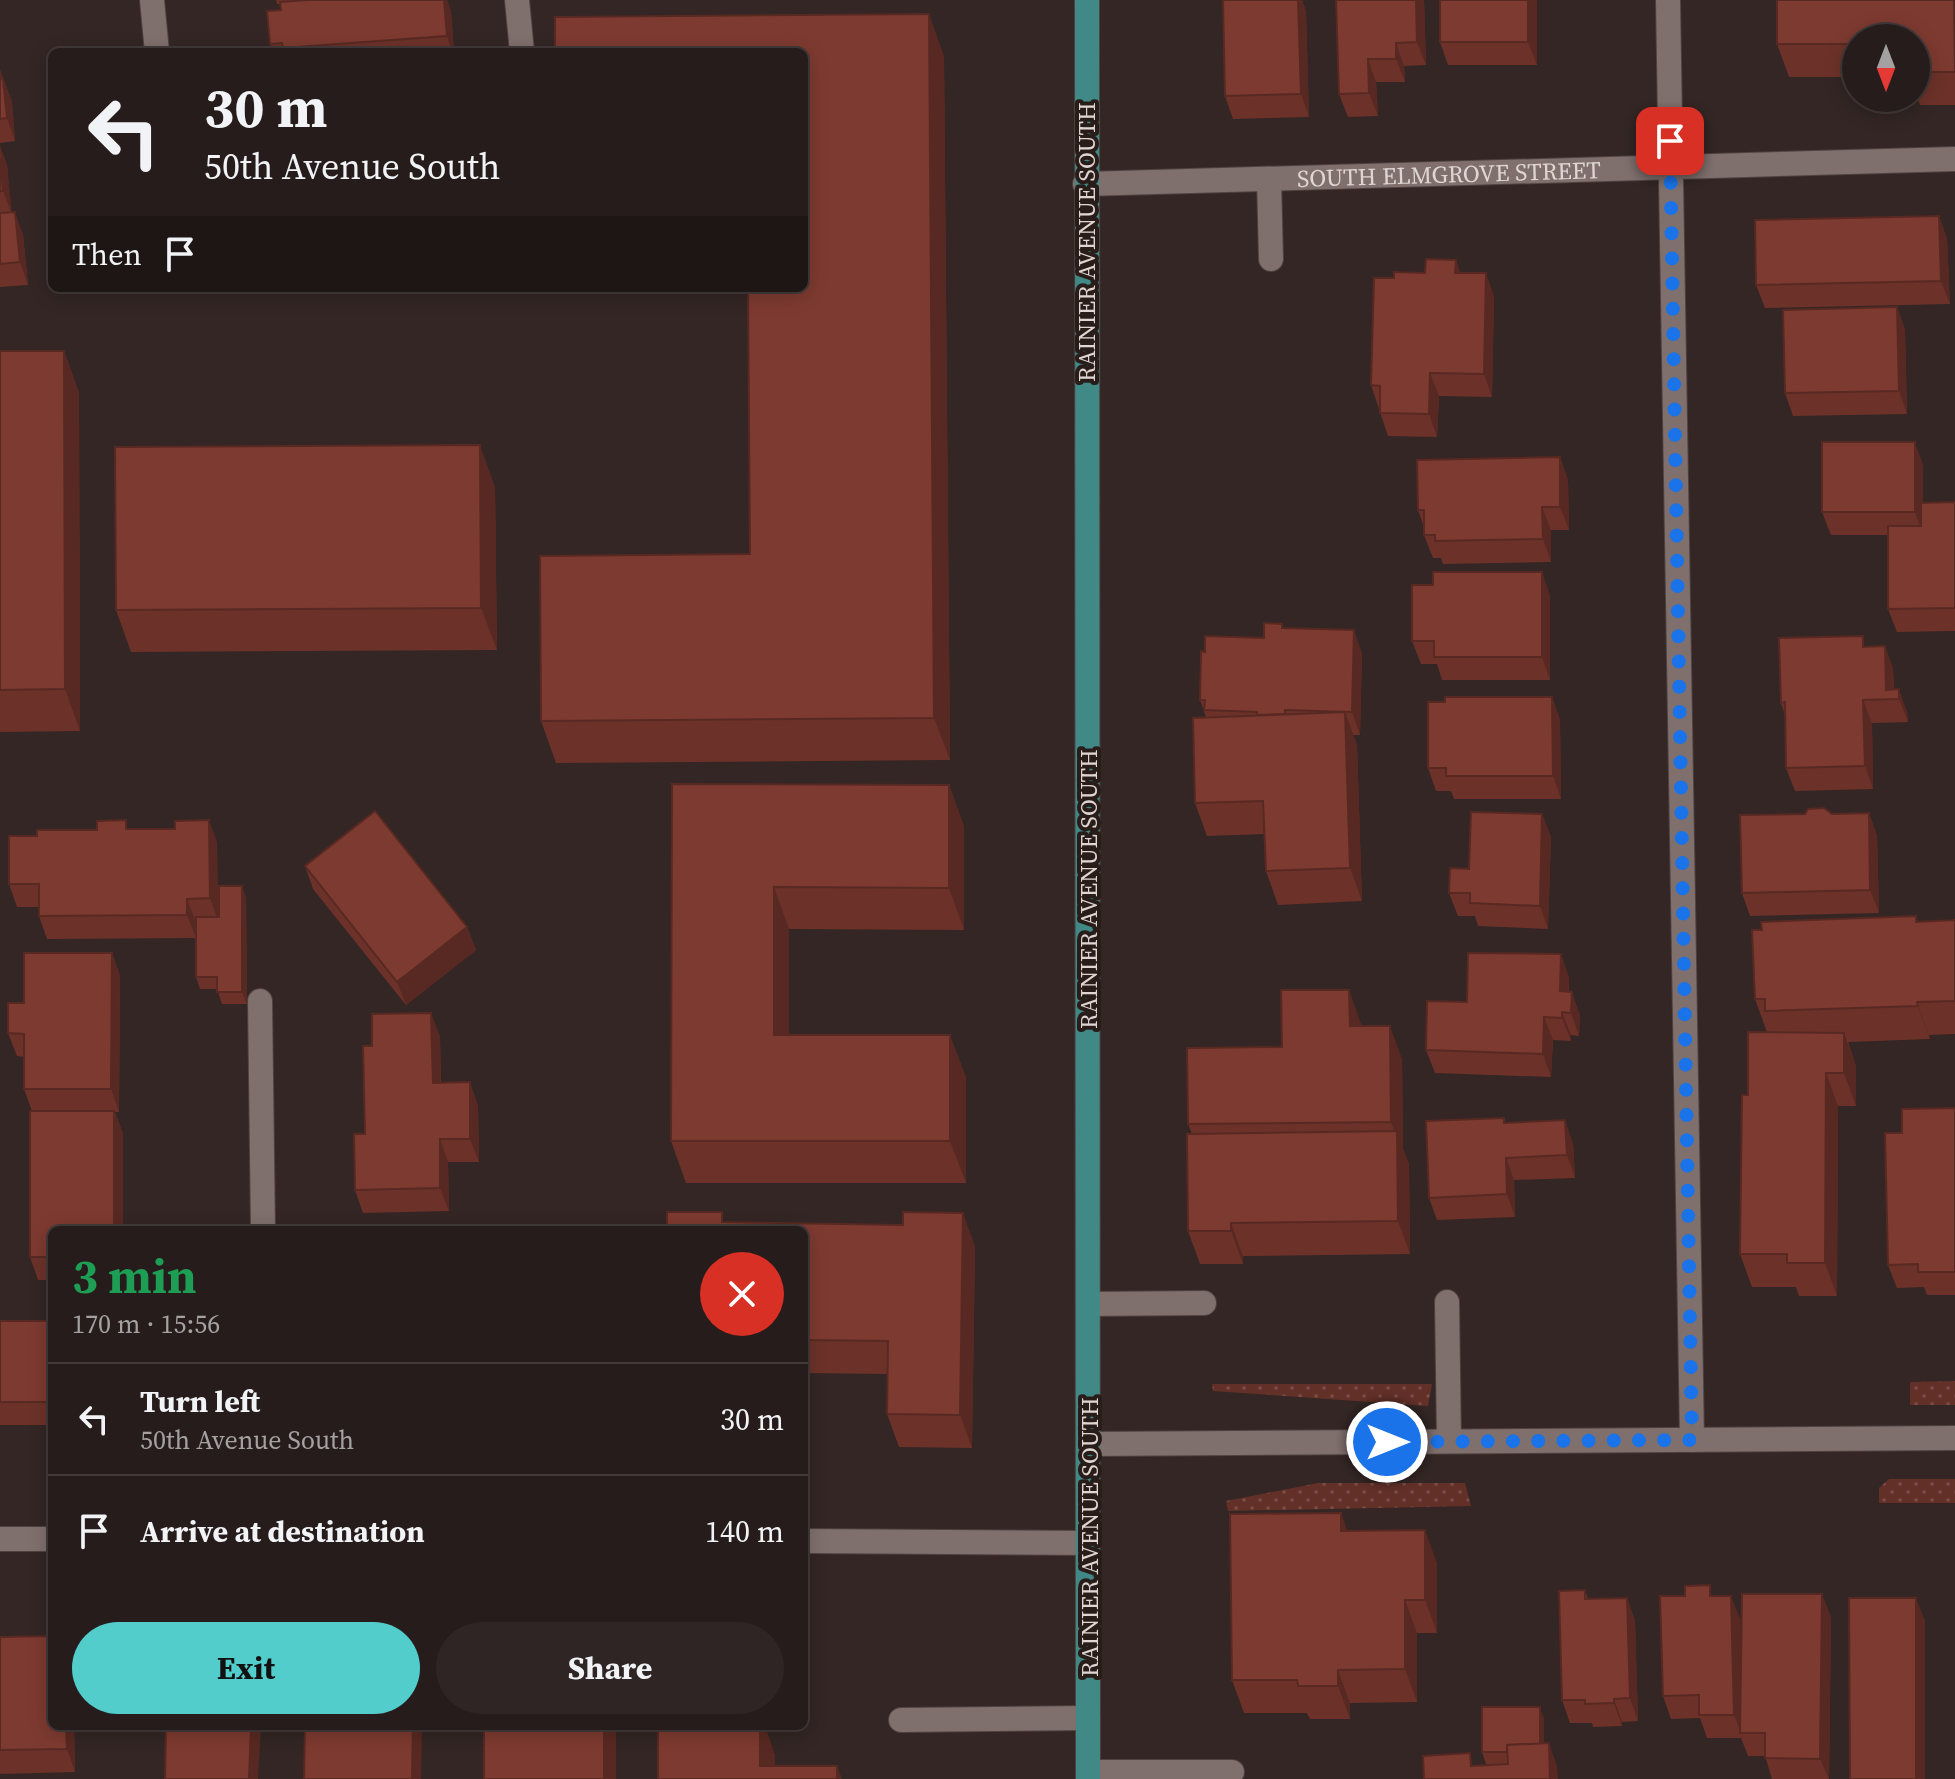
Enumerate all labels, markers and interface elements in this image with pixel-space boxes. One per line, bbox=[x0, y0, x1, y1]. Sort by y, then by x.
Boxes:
north arrow bbox=[1842, 24, 1930, 112]
map controls bbox=[1842, 24, 1930, 112]
text: 30 m bbox=[204, 69, 327, 146]
icon: left bbox=[72, 80, 176, 184]
street label: RAINIER AVENUE SOUTH bbox=[1070, 102, 1103, 382]
pin bbox=[1636, 107, 1704, 175]
icon: arrive bbox=[1648, 119, 1692, 163]
text: 50th Avenue South bbox=[204, 142, 500, 191]
street label: SOUTH ELMGROVE STREET bbox=[1296, 153, 1602, 194]
icon: arrive bbox=[158, 232, 202, 276]
text: Then bbox=[72, 234, 142, 275]
street label: RAINIER AVENUE SOUTH bbox=[1072, 749, 1105, 1029]
text: 3 min bbox=[72, 1243, 197, 1309]
button: close bbox=[700, 1252, 784, 1336]
text: 170 m · 15:56 bbox=[72, 1306, 220, 1342]
text: Turn left bbox=[140, 1381, 260, 1422]
icon: left bbox=[72, 1397, 116, 1441]
street label: RAINIER AVENUE SOUTH bbox=[1073, 1397, 1106, 1677]
text: 30 m bbox=[720, 1399, 784, 1440]
position arrow bbox=[1345, 1400, 1429, 1484]
text: 50th Avenue South bbox=[140, 1422, 354, 1458]
icon: arrive bbox=[72, 1509, 116, 1553]
text: Arrive at destination bbox=[140, 1511, 425, 1552]
text: 140 m bbox=[705, 1511, 784, 1552]
button: Exit bbox=[72, 1622, 420, 1714]
button: Share bbox=[436, 1622, 784, 1714]

